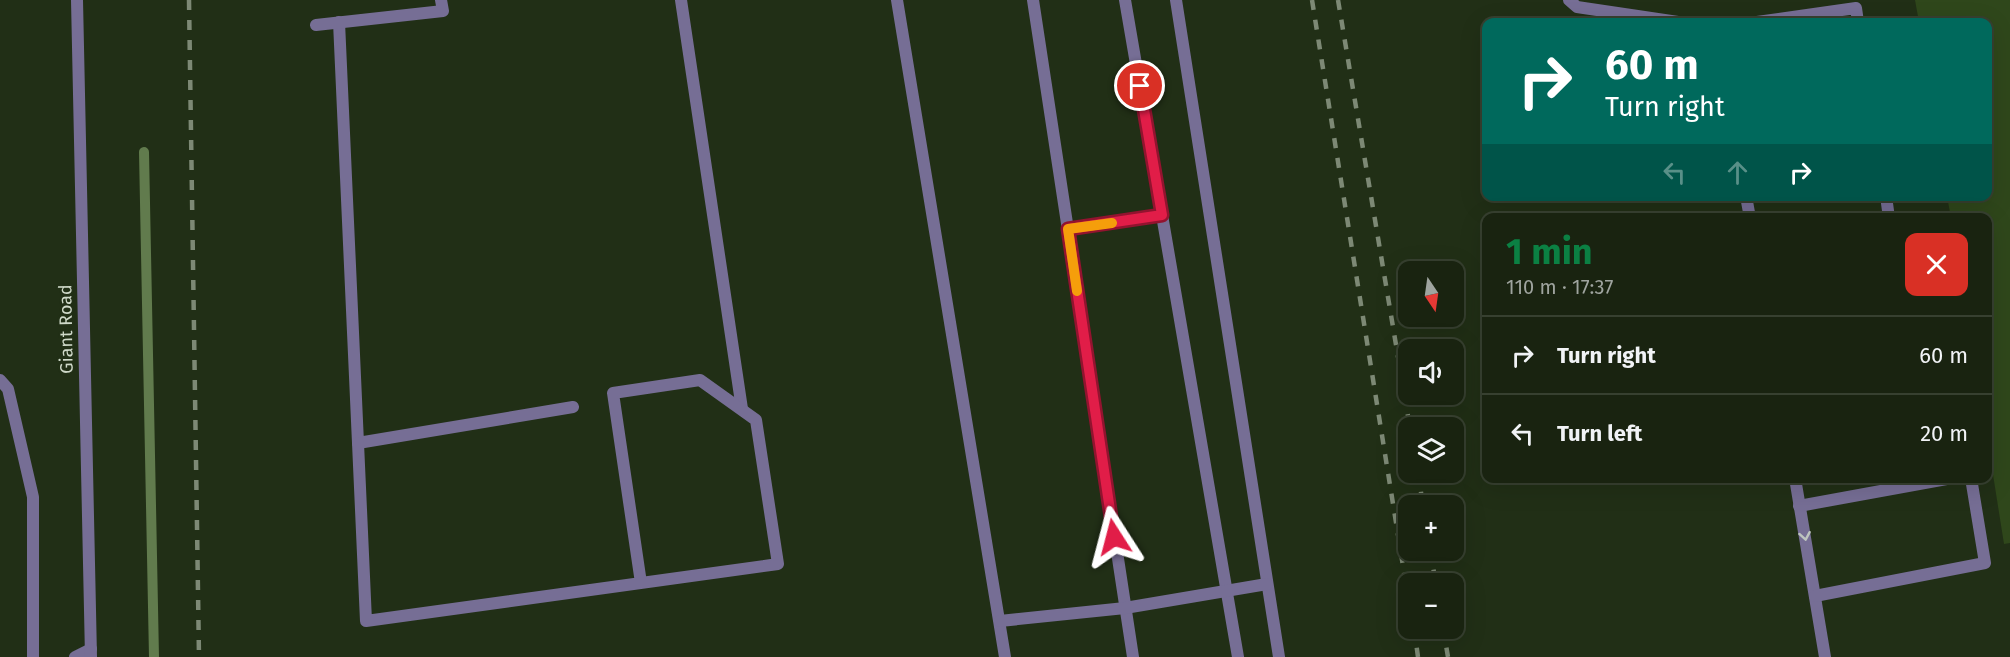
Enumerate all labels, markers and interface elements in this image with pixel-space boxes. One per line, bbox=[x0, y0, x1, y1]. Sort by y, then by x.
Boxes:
text: 60 m bbox=[1605, 40, 1699, 90]
icon: right bbox=[1506, 42, 1584, 120]
pin bbox=[1114, 60, 1165, 111]
icon: arrive bbox=[1123, 69, 1156, 102]
text: Turn right bbox=[1605, 91, 1725, 123]
icon: left bbox=[1658, 156, 1691, 189]
icon: ahead bbox=[1721, 156, 1754, 189]
icon: right bbox=[1784, 156, 1817, 189]
text: 1 min bbox=[1506, 230, 1593, 274]
button: close bbox=[1905, 233, 1968, 296]
north arrow bbox=[1398, 261, 1464, 327]
map controls bbox=[1398, 261, 1464, 639]
text: 110 m · 17:37 bbox=[1506, 275, 1613, 299]
street label: Giant Road bbox=[54, 284, 78, 374]
button: sound bbox=[1398, 339, 1464, 405]
icon: right bbox=[1506, 339, 1539, 372]
text: Turn right bbox=[1557, 342, 1656, 369]
text: 60 m bbox=[1919, 342, 1968, 369]
button: layers bbox=[1398, 417, 1464, 483]
icon: left bbox=[1506, 417, 1539, 450]
text: Turn left bbox=[1557, 420, 1642, 447]
text: 20 m bbox=[1920, 420, 1968, 447]
button: + bbox=[1398, 495, 1464, 561]
position arrow bbox=[1082, 505, 1146, 569]
one-way arrow bbox=[1798, 532, 1810, 541]
button: − bbox=[1398, 573, 1464, 639]

